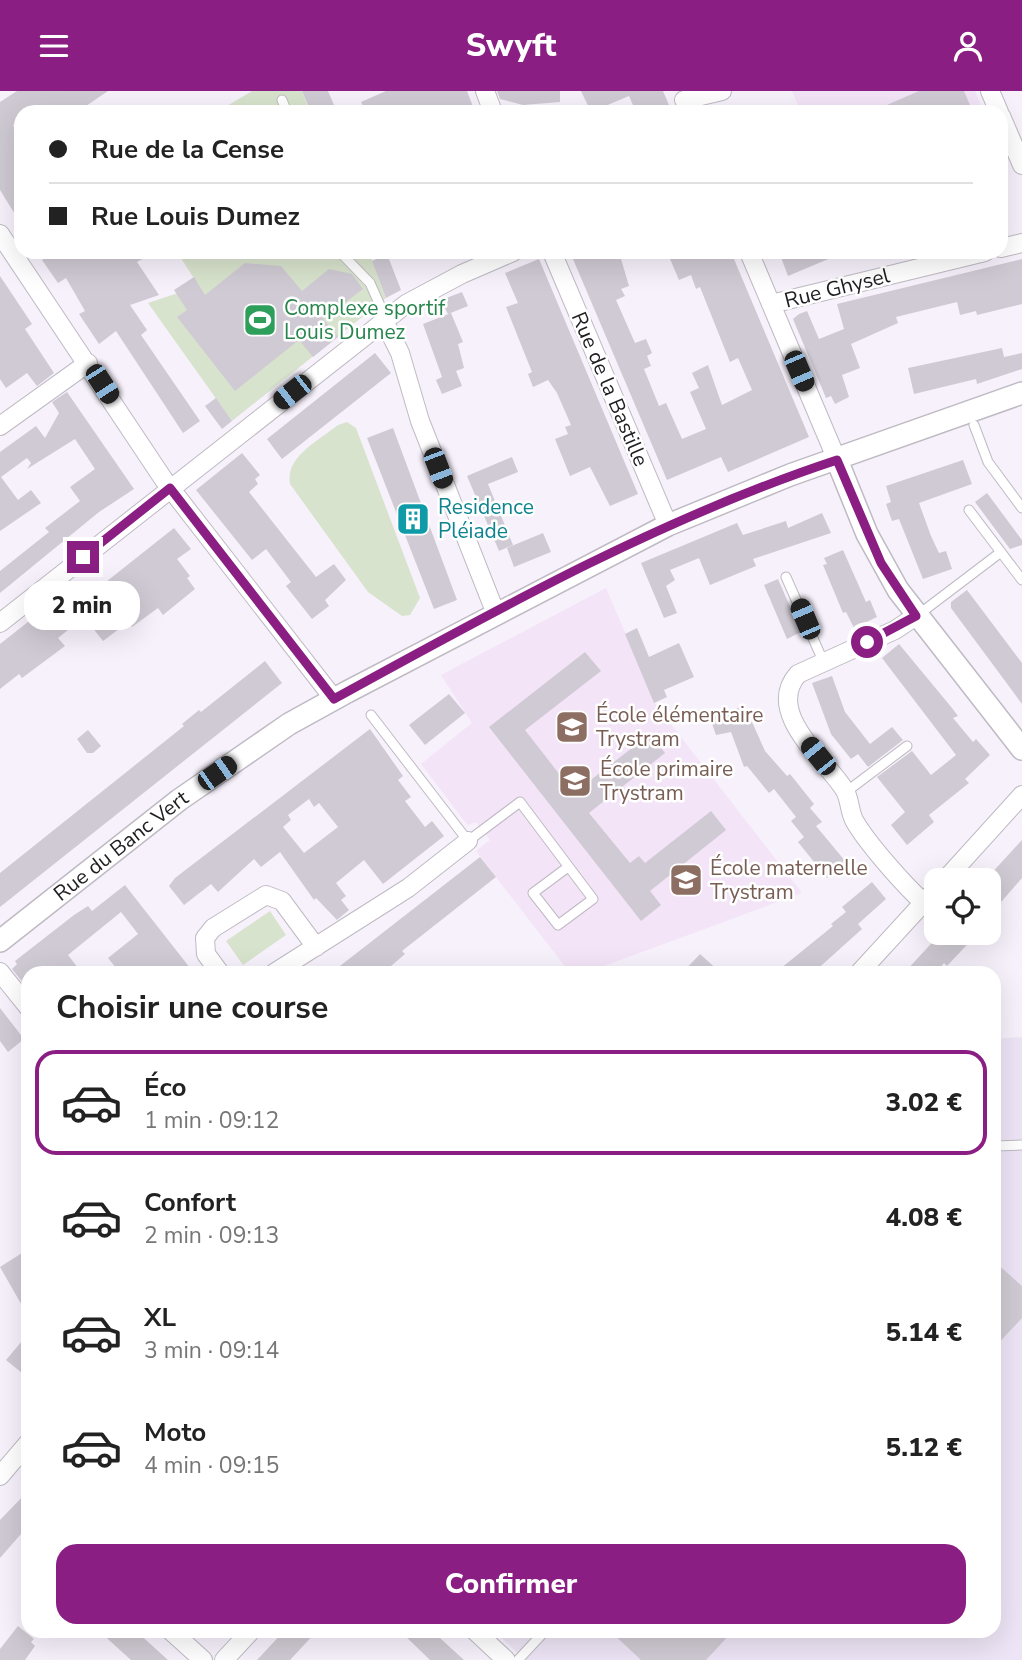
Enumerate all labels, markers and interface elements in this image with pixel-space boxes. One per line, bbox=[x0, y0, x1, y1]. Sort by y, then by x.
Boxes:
text: Swyft bbox=[466, 24, 556, 67]
icon: menu bbox=[35, 27, 73, 65]
icon: person bbox=[949, 27, 987, 65]
text: Rue de la Cense bbox=[91, 132, 284, 167]
text: Rue Louis Dumez bbox=[91, 199, 300, 234]
street label: Rue Ghysel bbox=[781, 261, 893, 315]
place label: Complexe sportif Louis Dumez bbox=[284, 294, 446, 346]
sports icon: Complexe sportif Louis Dumez bbox=[241, 301, 279, 339]
street label: Rue de la Bastille bbox=[565, 308, 655, 470]
car bbox=[782, 348, 817, 394]
car bbox=[82, 361, 123, 407]
car bbox=[269, 371, 316, 413]
car bbox=[421, 445, 456, 491]
place label: Residence Pléiade bbox=[438, 493, 534, 545]
building icon: Residence Pléiade bbox=[394, 500, 432, 538]
route end bbox=[67, 541, 99, 573]
callout: 2 min bbox=[25, 581, 141, 631]
text: 2 min bbox=[52, 590, 112, 621]
car bbox=[788, 596, 823, 642]
route start bbox=[851, 626, 883, 658]
place label: École élémentaire Trystram bbox=[596, 701, 763, 753]
school or university icon: École élémentaire Trystram bbox=[553, 708, 591, 746]
car bbox=[797, 733, 840, 779]
car bbox=[194, 752, 241, 794]
place label: École primaire Trystram bbox=[600, 755, 733, 807]
school or university icon: École primaire Trystram bbox=[556, 762, 594, 800]
street label: Rue du Banc Vert bbox=[48, 783, 194, 907]
place label: École maternelle Trystram bbox=[710, 854, 868, 906]
school or university icon: École maternelle Trystram bbox=[667, 861, 705, 899]
map controls bbox=[924, 868, 1001, 945]
button: locate bbox=[924, 868, 1001, 945]
text: Choisir une course bbox=[56, 986, 328, 1029]
text: Éco bbox=[144, 1070, 186, 1105]
icon: car bbox=[60, 1071, 123, 1134]
text: 3.02 € bbox=[886, 1085, 962, 1120]
text: 1 min · 09:12 bbox=[144, 1105, 279, 1136]
text: Confort bbox=[144, 1185, 236, 1220]
icon: car bbox=[60, 1186, 123, 1249]
text: 4.08 € bbox=[886, 1200, 962, 1235]
text: 2 min · 09:13 bbox=[144, 1220, 279, 1251]
text: XL bbox=[144, 1300, 176, 1335]
icon: car bbox=[60, 1301, 123, 1364]
text: 5.14 € bbox=[886, 1315, 962, 1350]
text: 3 min · 09:14 bbox=[144, 1335, 279, 1366]
text: Moto bbox=[144, 1415, 206, 1450]
icon: car bbox=[60, 1416, 123, 1479]
text: 5.12 € bbox=[886, 1430, 962, 1465]
text: 4 min · 09:15 bbox=[144, 1450, 279, 1481]
button: Confirmer bbox=[56, 1544, 966, 1624]

